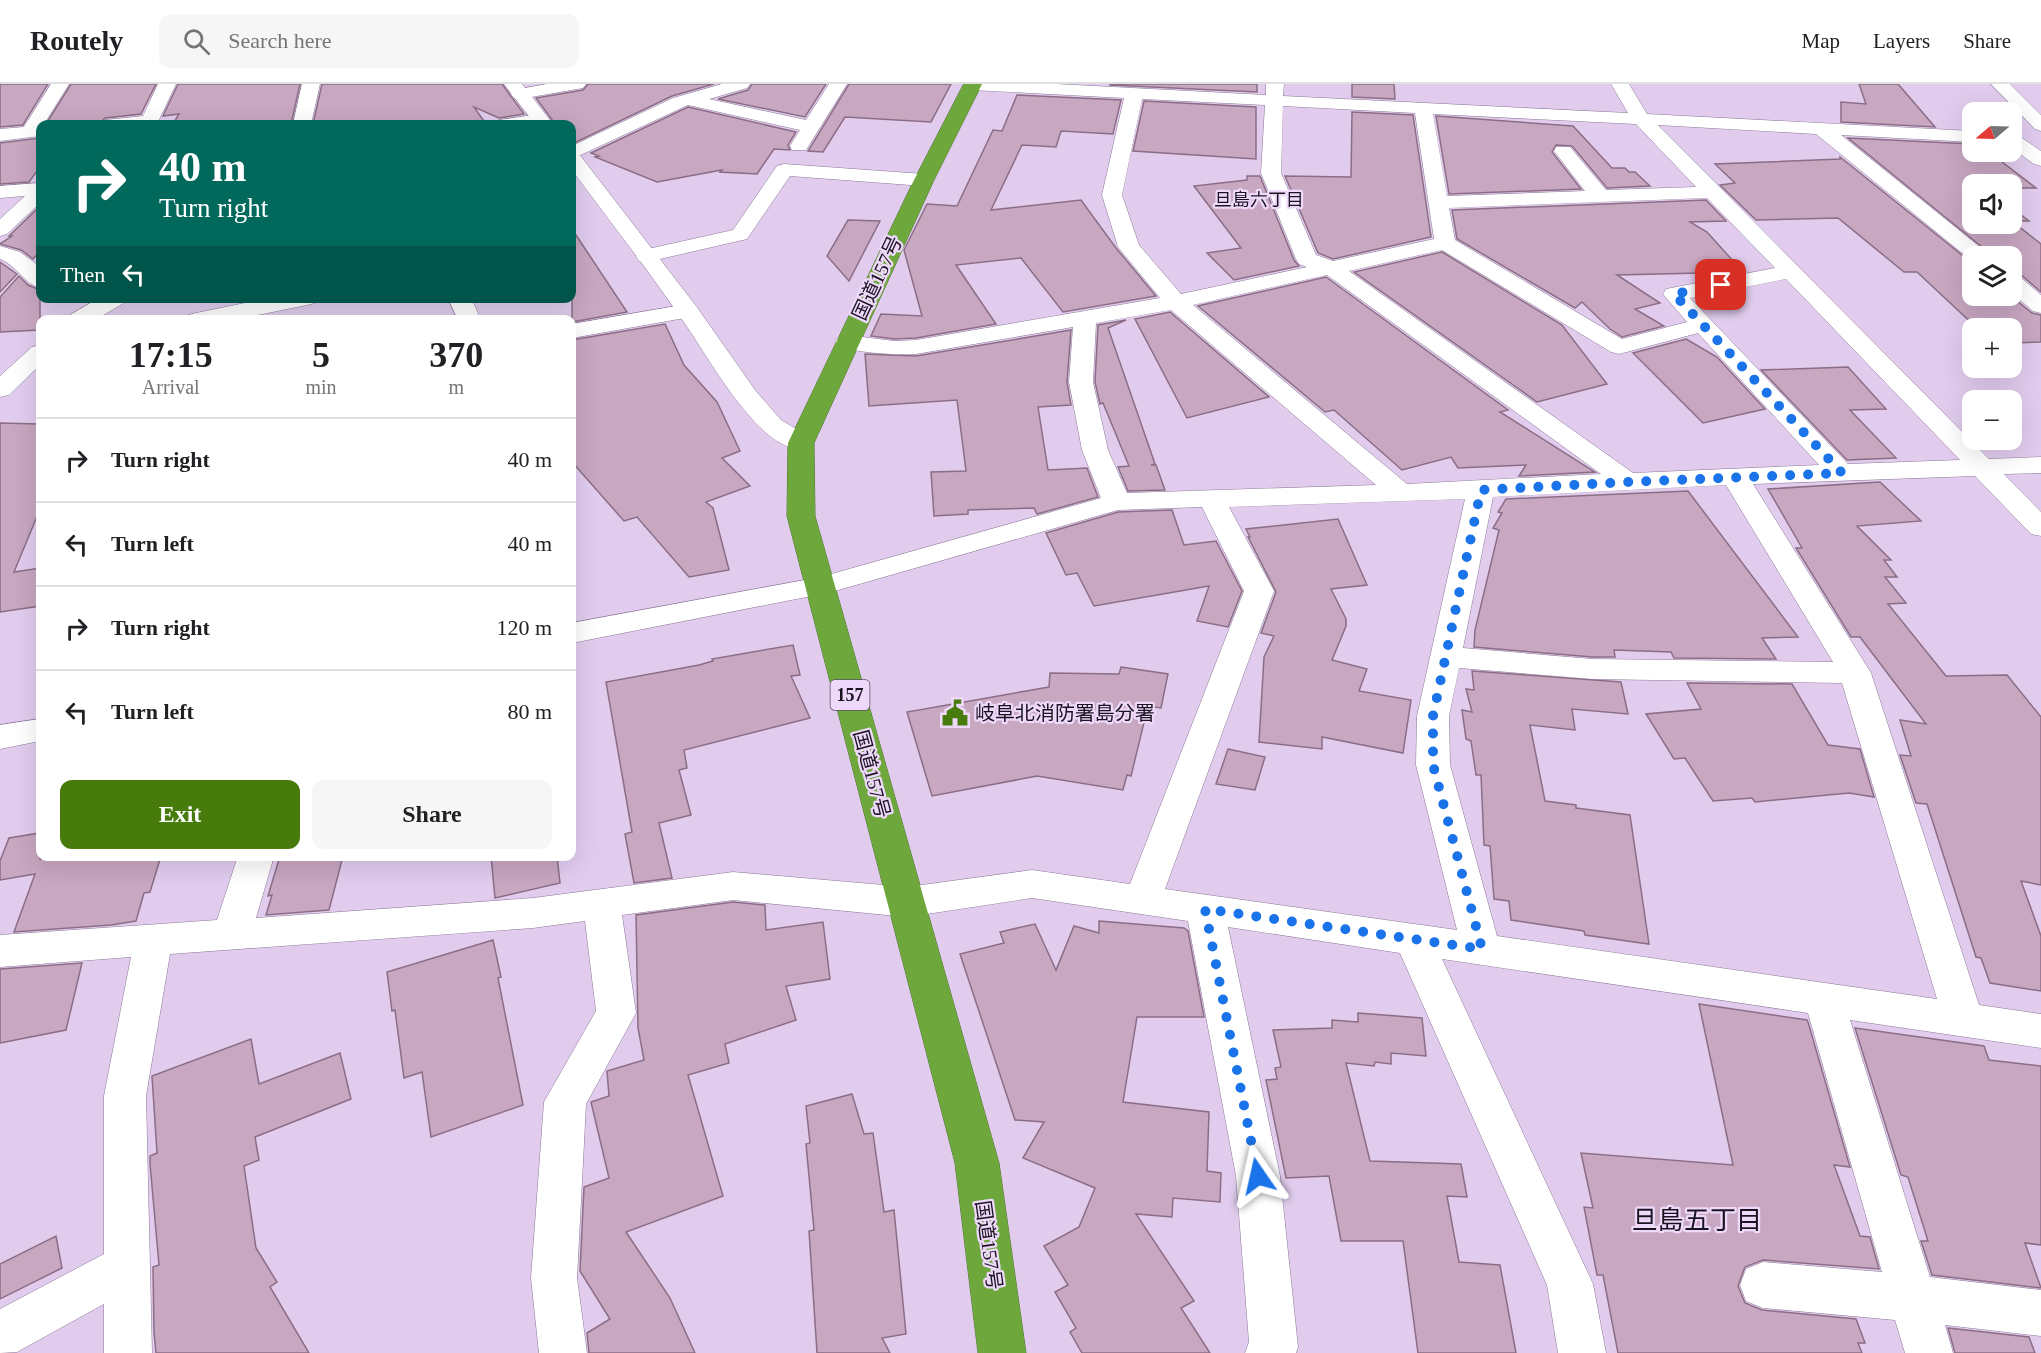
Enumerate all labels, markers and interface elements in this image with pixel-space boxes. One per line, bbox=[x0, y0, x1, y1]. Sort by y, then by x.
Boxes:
search box bbox=[159, 14, 579, 68]
text: Routely bbox=[30, 25, 123, 56]
icon: search bbox=[180, 25, 213, 58]
text: Search here bbox=[228, 28, 332, 53]
text: Map bbox=[1802, 29, 1840, 53]
text: Layers bbox=[1873, 29, 1930, 53]
text: Share bbox=[1963, 29, 2011, 53]
north arrow bbox=[1962, 102, 2022, 162]
map controls bbox=[1962, 102, 2022, 450]
icon: right bbox=[60, 144, 138, 222]
text: 40 m bbox=[159, 144, 247, 190]
button: sound bbox=[1962, 174, 2022, 234]
district label: 旦島六丁目 bbox=[1214, 190, 1304, 210]
text: Turn right bbox=[159, 193, 268, 223]
street label: 国道157号 bbox=[848, 233, 906, 323]
button: layers bbox=[1962, 246, 2022, 306]
icon: left bbox=[117, 258, 150, 291]
pin bbox=[1695, 259, 1746, 310]
text: Then bbox=[60, 262, 105, 287]
icon: arrive bbox=[1704, 268, 1737, 301]
button: + bbox=[1962, 318, 2022, 378]
text: 17:15 bbox=[129, 335, 213, 375]
text: 5 bbox=[312, 335, 330, 375]
text: 370 bbox=[429, 335, 483, 375]
text: Arrival bbox=[142, 376, 200, 398]
text: min bbox=[305, 376, 337, 398]
text: m bbox=[449, 376, 464, 398]
button: − bbox=[1962, 390, 2022, 450]
icon: right bbox=[60, 444, 93, 477]
text: Turn right bbox=[111, 447, 210, 472]
text: 40 m bbox=[507, 447, 552, 472]
icon: left bbox=[60, 528, 93, 561]
text: Turn left bbox=[111, 531, 194, 556]
text: 40 m bbox=[507, 531, 552, 556]
icon: right bbox=[60, 612, 93, 645]
text: Turn right bbox=[111, 615, 210, 640]
text: 120 m bbox=[496, 615, 552, 640]
road number: 157 bbox=[830, 680, 870, 710]
icon: left bbox=[60, 696, 93, 729]
public building icon: 岐阜北消防署島分署 bbox=[940, 698, 970, 728]
text: Turn left bbox=[111, 699, 194, 724]
text: 80 m bbox=[507, 699, 552, 724]
place label: 岐阜北消防署島分署 bbox=[975, 702, 1155, 724]
street label: 国道157号 bbox=[850, 728, 894, 820]
button: Exit bbox=[60, 780, 300, 849]
button: Share bbox=[312, 780, 552, 849]
position arrow bbox=[1226, 1144, 1290, 1208]
street label: 国道157号 bbox=[972, 1199, 1006, 1291]
district label: 旦島五丁目 bbox=[1632, 1206, 1762, 1235]

